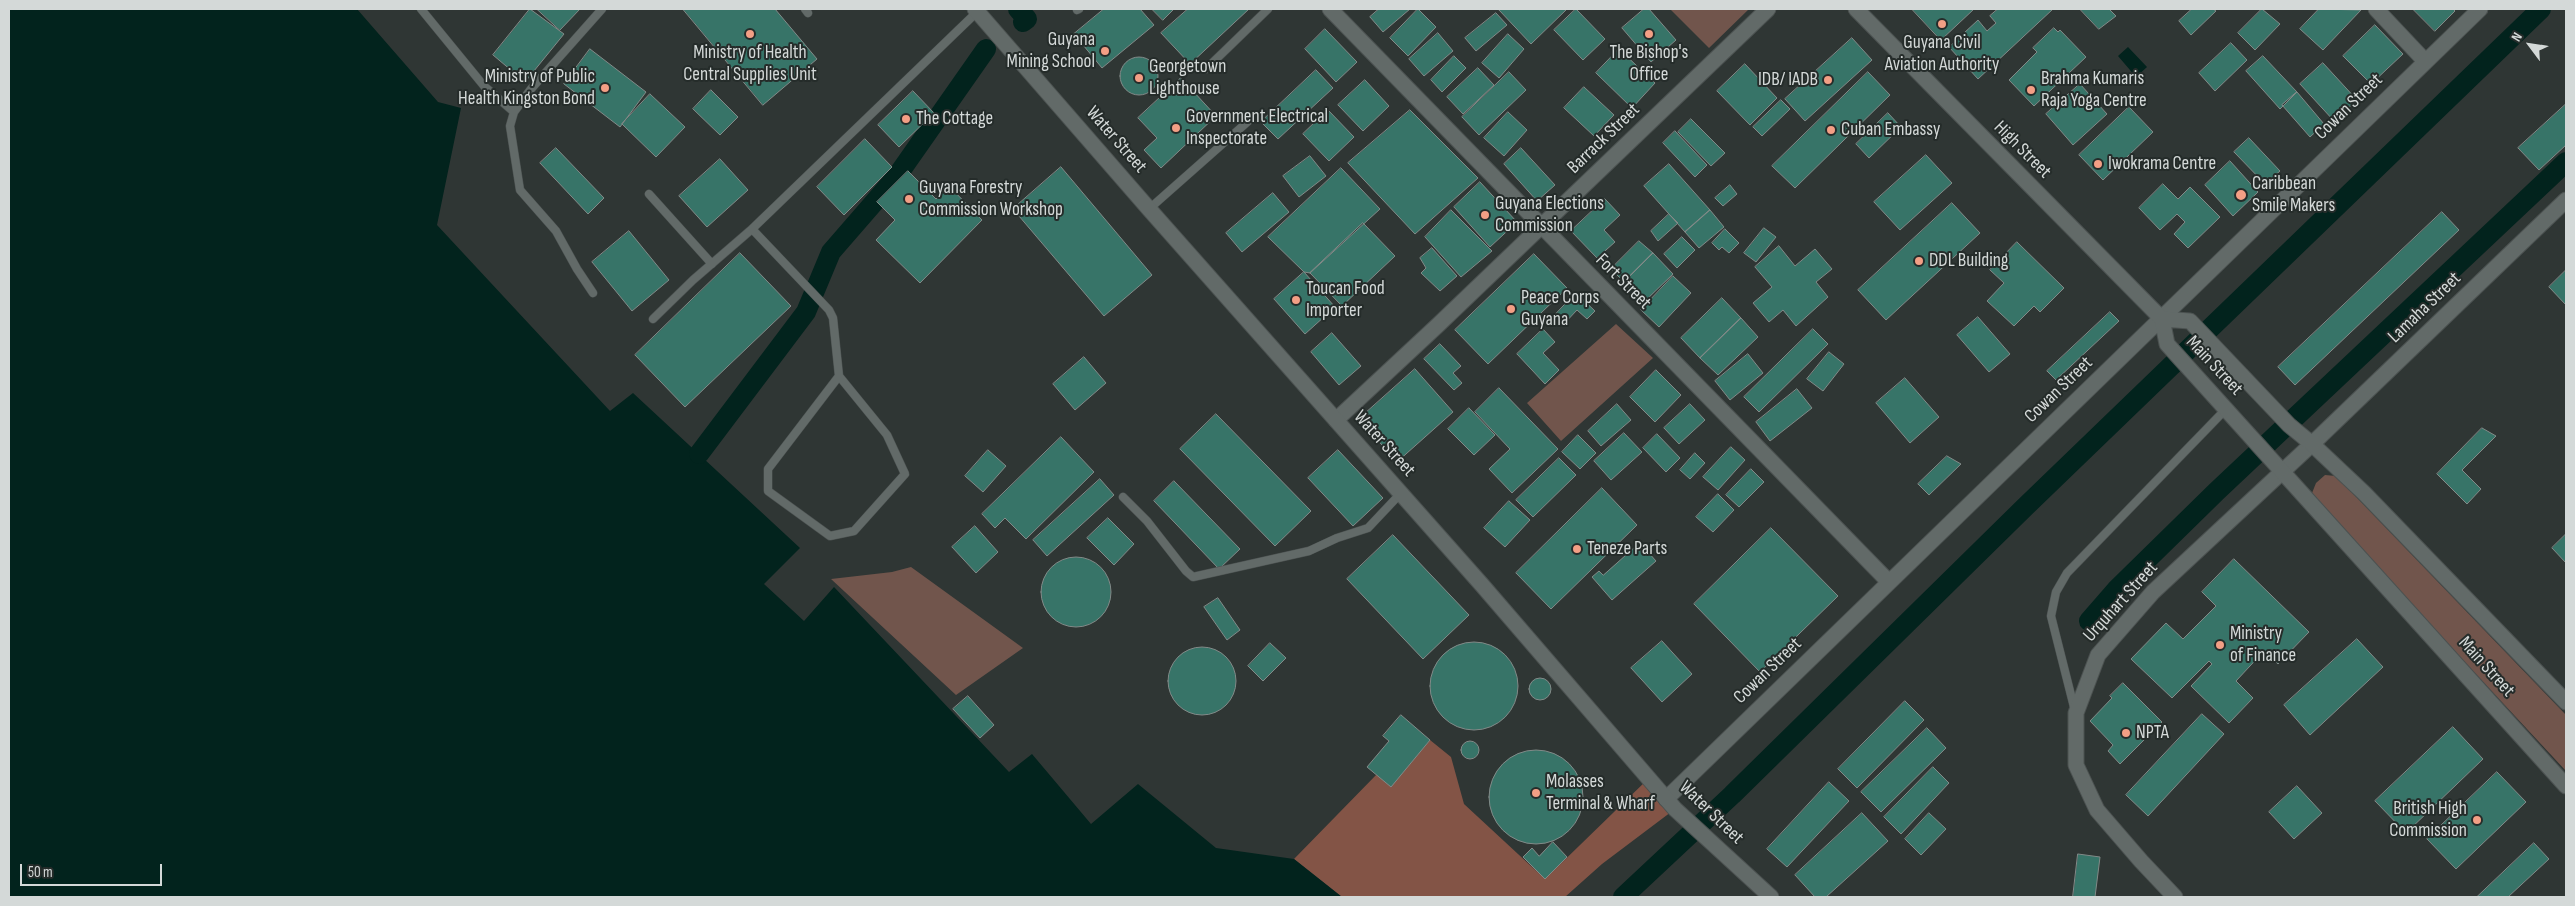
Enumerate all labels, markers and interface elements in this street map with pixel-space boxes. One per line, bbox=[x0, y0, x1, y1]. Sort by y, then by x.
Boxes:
marker: Guyana Civil Aviation Authority bbox=[1936, 18, 1948, 30]
north arrow bbox=[2505, 20, 2555, 70]
marker: Ministry of Health Central Supplies Unit bbox=[744, 28, 756, 40]
marker: The Bishop's Office bbox=[1643, 28, 1655, 40]
place label: Guyana Mining School bbox=[1007, 29, 1095, 73]
text: N bbox=[2507, 29, 2526, 45]
place label: Guyana Civil Aviation Authority bbox=[1885, 32, 1999, 76]
place label: Ministry of Health Central Supplies Unit bbox=[683, 42, 817, 86]
place label: The Bishop's Office bbox=[1610, 42, 1688, 86]
marker: Guyana Mining School bbox=[1099, 45, 1111, 57]
place label: Georgetown Lighthouse bbox=[1149, 56, 1226, 100]
place label: Ministry of Public Health Kingston Bond bbox=[458, 66, 595, 110]
place label: Brahma Kumaris Raja Yoga Centre bbox=[2041, 68, 2147, 112]
place label: IDB/ IADB bbox=[1758, 69, 1818, 91]
street label: Cowan Street bbox=[2310, 69, 2388, 145]
marker: Georgetown Lighthouse bbox=[1133, 72, 1145, 84]
marker: IDB/ IADB bbox=[1822, 74, 1834, 86]
marker: Ministry of Public Health Kingston Bond bbox=[599, 82, 611, 94]
marker: Brahma Kumaris Raja Yoga Centre bbox=[2025, 84, 2037, 96]
street label: Barrack Street bbox=[1563, 99, 1645, 179]
street label: Water Street bbox=[1081, 102, 1151, 178]
place label: Government Electrical Inspectorate bbox=[1186, 106, 1328, 150]
place label: The Cottage bbox=[916, 108, 993, 130]
marker: The Cottage bbox=[900, 113, 912, 125]
street label: High Street bbox=[1988, 116, 2056, 184]
place label: Cuban Embassy bbox=[1841, 119, 1940, 141]
marker: Government Electrical Inspectorate bbox=[1170, 122, 1182, 134]
marker: Cuban Embassy bbox=[1825, 124, 1837, 136]
place label: Iwokrama Centre bbox=[2108, 153, 2216, 175]
marker: Iwokrama Centre bbox=[2092, 158, 2104, 170]
place label: Caribbean Smile Makers bbox=[2252, 173, 2335, 217]
place label: Guyana Forestry Commission Workshop bbox=[919, 177, 1063, 221]
marker: Caribbean Smile Makers bbox=[2234, 188, 2248, 202]
marker: Guyana Forestry Commission Workshop bbox=[903, 193, 915, 205]
place label: Guyana Elections Commission bbox=[1495, 193, 1604, 237]
marker: Guyana Elections Commission bbox=[1479, 209, 1491, 221]
street label: Fort Street bbox=[1590, 249, 1656, 315]
place label: DDL Building bbox=[1929, 250, 2008, 272]
marker: DDL Building bbox=[1913, 255, 1925, 267]
street label: Lamaha Street bbox=[2384, 268, 2466, 348]
place label: Toucan Food Importer bbox=[1306, 278, 1385, 322]
place label: Peace Corps Guyana bbox=[1521, 287, 1599, 331]
marker: Toucan Food Importer bbox=[1290, 294, 1302, 306]
marker: Peace Corps Guyana bbox=[1505, 303, 1517, 315]
street label: Main Street bbox=[2181, 331, 2247, 401]
street label: Cowan Street bbox=[2020, 352, 2098, 428]
street label: Water Street bbox=[1348, 406, 1420, 482]
place label: Teneze Parts bbox=[1587, 538, 1667, 560]
marker: Teneze Parts bbox=[1571, 543, 1583, 555]
street label: Urquhart Street bbox=[2079, 557, 2163, 647]
place label: Ministry of Finance bbox=[2230, 623, 2296, 667]
street label: Main Street bbox=[2453, 632, 2519, 702]
street label: Cowan Street bbox=[1729, 633, 1807, 709]
marker: Ministry of Finance bbox=[2214, 639, 2226, 651]
place label: NPTA bbox=[2136, 722, 2169, 744]
marker: NPTA bbox=[2120, 727, 2132, 739]
place label: Molasses Terminal & Wharf bbox=[1546, 771, 1655, 815]
street label: Water Street bbox=[1674, 777, 1748, 849]
marker: Molasses Terminal & Wharf bbox=[1530, 787, 1542, 799]
place label: British High Commission bbox=[2389, 798, 2467, 842]
marker: British High Commission bbox=[2471, 814, 2483, 826]
scale bar bbox=[22, 854, 165, 886]
text: 50 m bbox=[28, 863, 53, 882]

